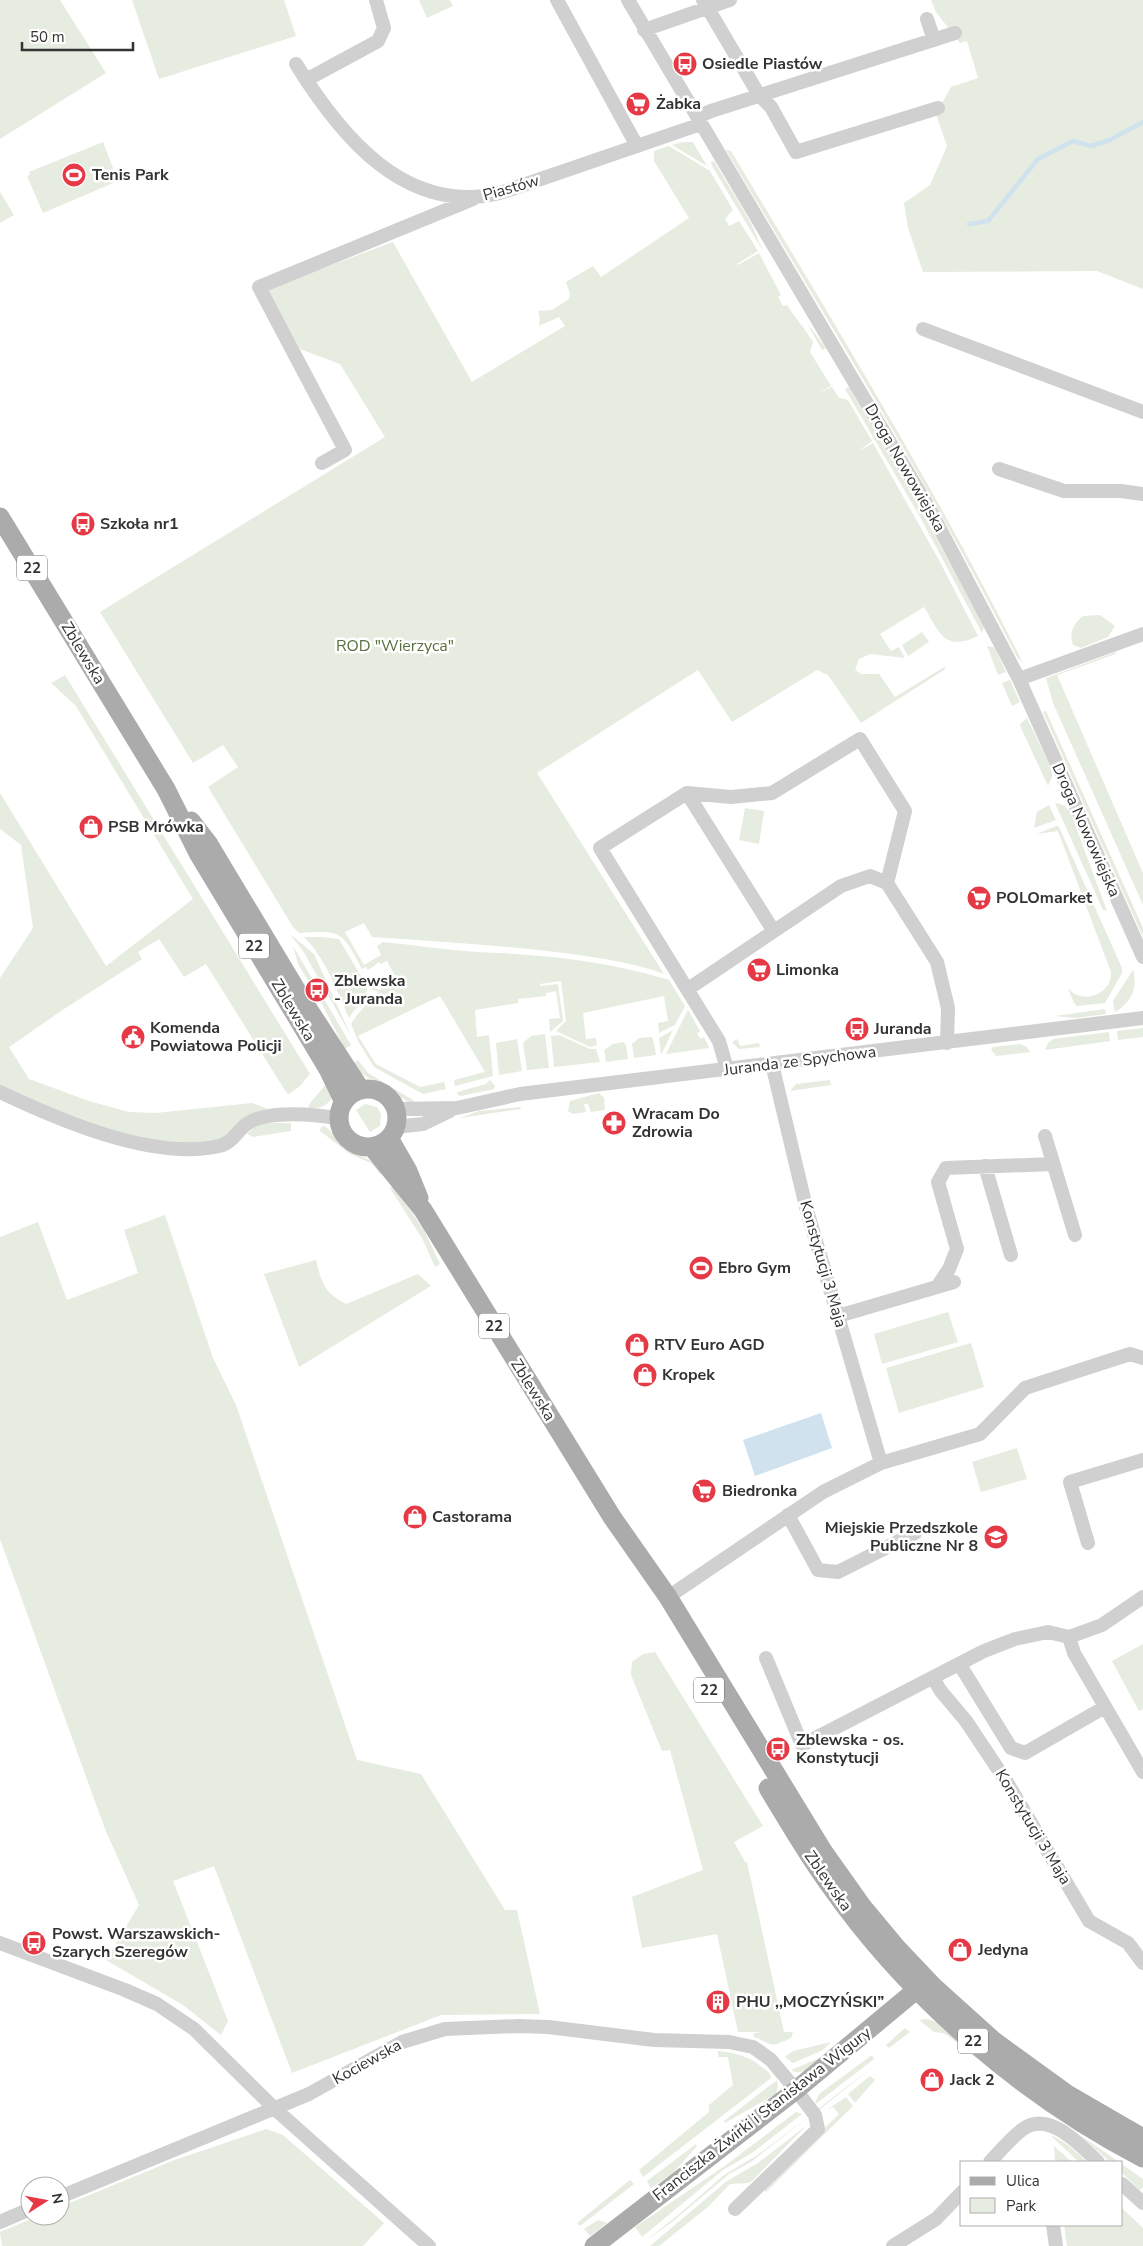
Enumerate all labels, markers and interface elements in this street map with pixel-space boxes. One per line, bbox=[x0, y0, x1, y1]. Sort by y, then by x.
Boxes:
scale bar bbox=[22, 20, 134, 52]
text: 50 m bbox=[30, 27, 65, 47]
bus stop icon: Osiedle Piastów bbox=[672, 51, 698, 77]
place label: Osiedle Piastów bbox=[702, 53, 823, 75]
supermarket icon: Żabka bbox=[625, 91, 651, 117]
place label: Żabka bbox=[656, 93, 701, 115]
sports icon: Tenis Park bbox=[61, 162, 87, 188]
place label: Tenis Park bbox=[92, 164, 169, 186]
street label: Piastów bbox=[480, 169, 542, 207]
street label: Droga Nowowiejska bbox=[859, 400, 951, 536]
bus stop icon: Szkoła nr1 bbox=[70, 511, 96, 537]
place label: Szkoła nr1 bbox=[100, 513, 179, 535]
road number: 22 bbox=[17, 556, 47, 580]
street label: Zblewska bbox=[56, 618, 110, 688]
park label: ROD "Wierzyca" bbox=[336, 635, 454, 657]
street label: Droga Nowowiejska bbox=[1047, 759, 1125, 901]
shop icon: PSB Mrówka bbox=[78, 814, 104, 840]
place label: PSB Mrówka bbox=[108, 816, 204, 838]
supermarket icon: POLOmarket bbox=[966, 885, 992, 911]
place label: POLOmarket bbox=[996, 887, 1093, 909]
road number: 22 bbox=[239, 934, 269, 958]
supermarket icon: Limonka bbox=[746, 957, 772, 983]
place label: Limonka bbox=[776, 959, 839, 981]
place label: Zblewska - Juranda bbox=[334, 970, 405, 1010]
street label: Zblewska bbox=[266, 975, 320, 1045]
bus stop icon: Zblewska - Juranda bbox=[304, 977, 330, 1003]
bus stop icon: Juranda bbox=[844, 1016, 870, 1042]
place label: Komenda Powiatowa Policji bbox=[150, 1017, 281, 1057]
place label: Juranda bbox=[873, 1018, 932, 1040]
public building icon: Komenda Powiatowa Policji bbox=[120, 1024, 146, 1050]
street label: Juranda ze Spychowa bbox=[722, 1041, 877, 1081]
place label: Wracam Do Zdrowia bbox=[632, 1103, 720, 1143]
pharmacy icon: Wracam Do Zdrowia bbox=[601, 1110, 627, 1136]
street label: Konstytucji 3 Maja bbox=[794, 1198, 852, 1330]
sports icon: Ebro Gym bbox=[688, 1255, 714, 1281]
place label: Ebro Gym bbox=[718, 1257, 791, 1279]
road number: 22 bbox=[479, 1314, 509, 1338]
shop icon: RTV Euro AGD bbox=[624, 1332, 650, 1358]
place label: RTV Euro AGD bbox=[654, 1334, 765, 1356]
street label: Zblewska bbox=[505, 1355, 561, 1425]
shop icon: Kropek bbox=[632, 1362, 658, 1388]
place label: Kropek bbox=[662, 1364, 715, 1386]
supermarket icon: Biedronka bbox=[691, 1478, 717, 1504]
place label: Biedronka bbox=[722, 1480, 797, 1502]
shop icon: Castorama bbox=[402, 1504, 428, 1530]
place label: Castorama bbox=[432, 1506, 512, 1528]
place label: Miejskie Przedszkole Publiczne Nr 8 bbox=[825, 1517, 978, 1557]
school or university icon: Miejskie Przedszkole Publiczne Nr 8 bbox=[983, 1524, 1009, 1550]
road number: 22 bbox=[694, 1678, 724, 1702]
place label: Zblewska - os. Konstytucji bbox=[796, 1729, 904, 1769]
bus stop icon: Zblewska - os. Konstytucji bbox=[765, 1736, 791, 1762]
street label: Konstytucji 3 Maja bbox=[990, 1765, 1076, 1889]
street label: Zblewska bbox=[799, 1846, 857, 1916]
place label: Powst. Warszawskich- Szarych Szeregów bbox=[52, 1923, 221, 1963]
bus stop icon: Powst. Warszawskich- Szarych Szeregów bbox=[21, 1930, 47, 1956]
shop icon: Jedyna bbox=[947, 1937, 973, 1963]
place label: Jedyna bbox=[977, 1939, 1028, 1961]
building icon: PHU ,,MOCZYŃSKI” bbox=[705, 1989, 731, 2015]
place label: PHU ,,MOCZYŃSKI” bbox=[736, 1991, 884, 2013]
street label: Franciszka Żwirki i Stanisława Wigury bbox=[648, 2021, 876, 2206]
road number: 22 bbox=[958, 2028, 988, 2054]
street label: Kociewska bbox=[329, 2034, 405, 2090]
shop icon: Jack 2 bbox=[919, 2067, 945, 2093]
place label: Jack 2 bbox=[949, 2069, 994, 2091]
legend bbox=[960, 2161, 1123, 2226]
text: Ulica bbox=[1006, 2171, 1040, 2191]
north arrow bbox=[20, 2176, 70, 2226]
text: N bbox=[47, 2192, 68, 2206]
text: Park bbox=[1006, 2196, 1036, 2216]

